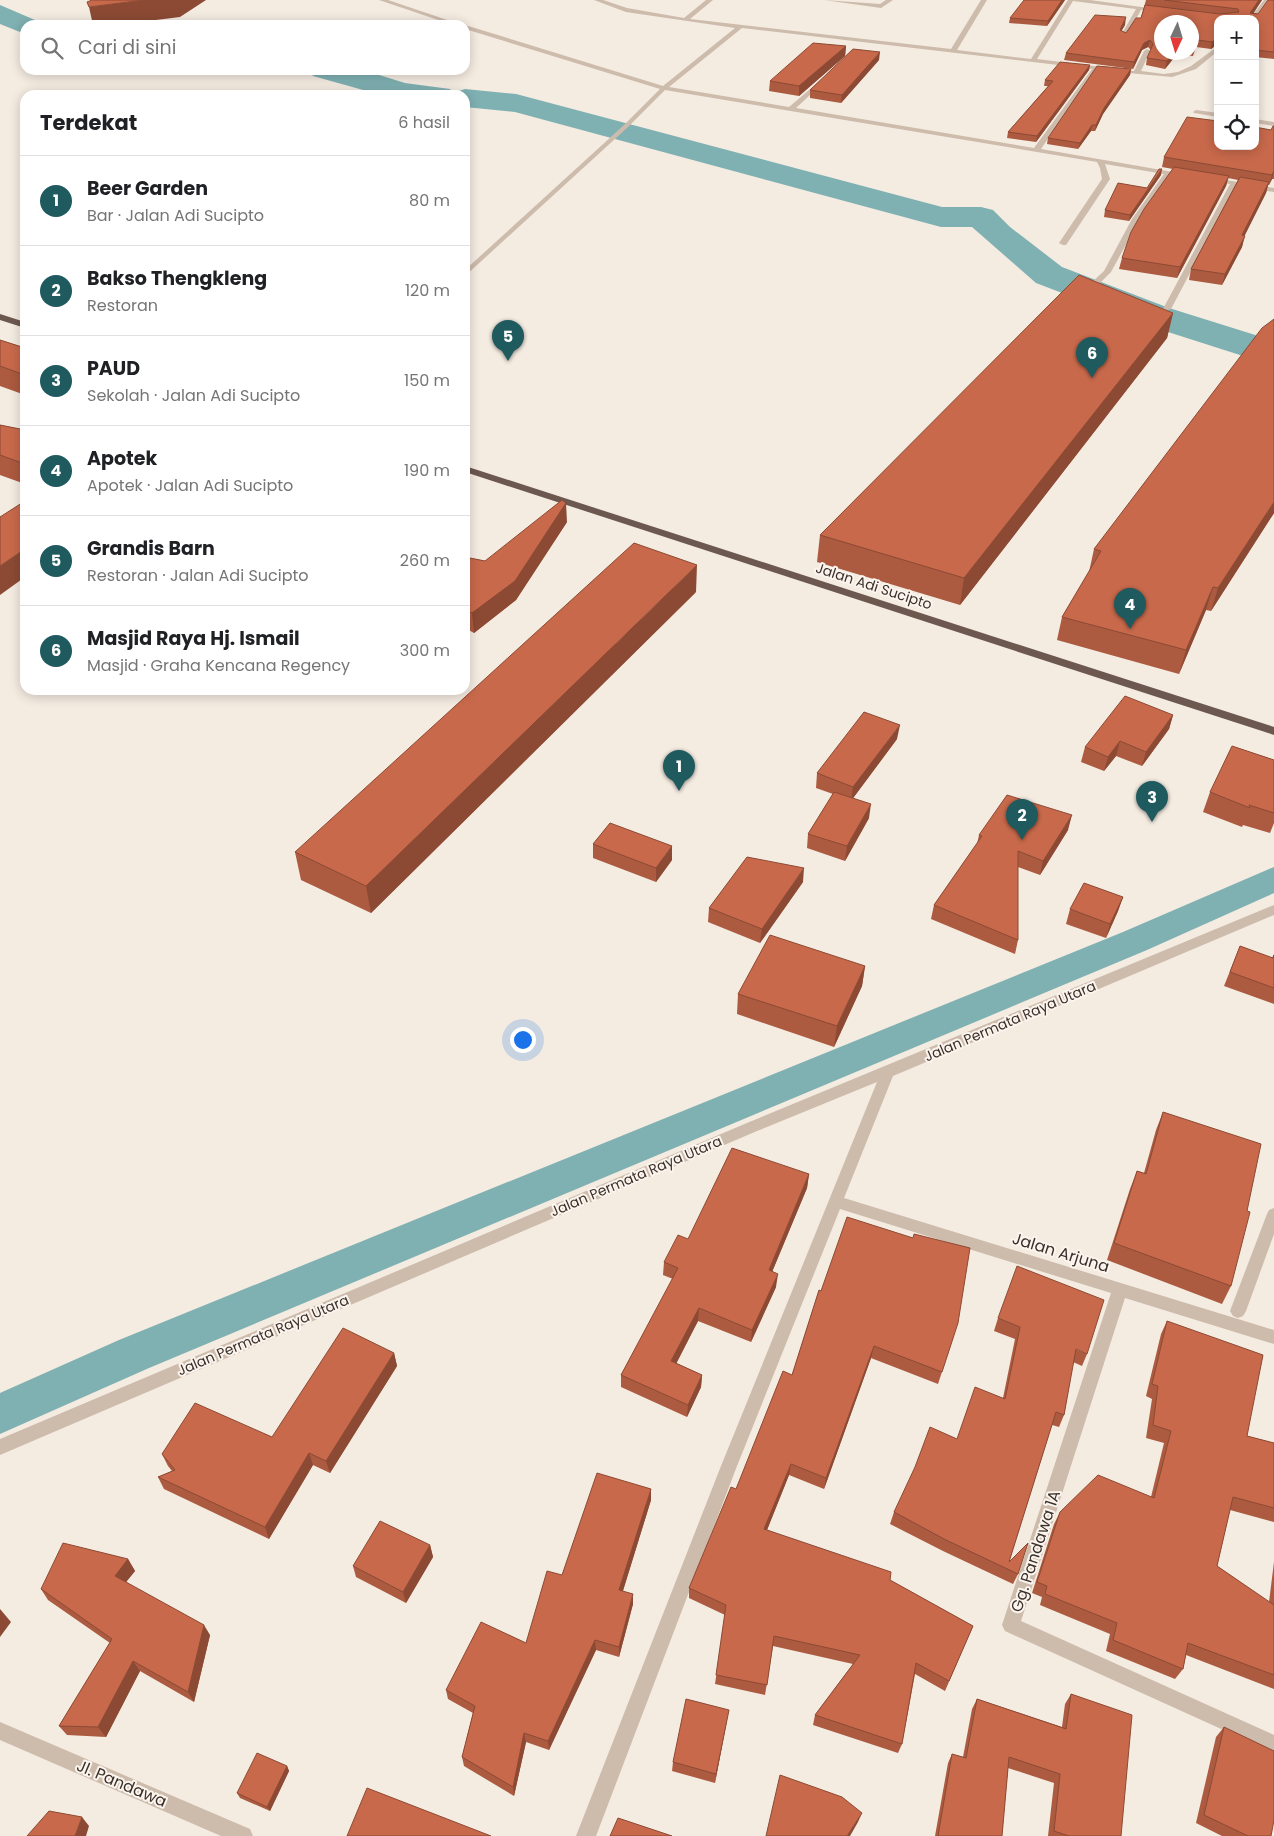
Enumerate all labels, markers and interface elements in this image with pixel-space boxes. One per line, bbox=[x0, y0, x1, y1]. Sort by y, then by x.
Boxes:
north arrow bbox=[1154, 15, 1199, 60]
map controls bbox=[1214, 15, 1259, 150]
button: + bbox=[1214, 15, 1259, 60]
search box bbox=[20, 20, 470, 75]
icon: search bbox=[38, 34, 66, 62]
text: Cari di sini bbox=[78, 34, 176, 61]
button: − bbox=[1214, 60, 1259, 105]
button: locate bbox=[1214, 105, 1259, 150]
text: Terdekat bbox=[40, 108, 137, 137]
text: 6 hasil bbox=[398, 111, 450, 134]
text: Beer Garden bbox=[87, 175, 208, 202]
text: 1 bbox=[53, 189, 59, 212]
text: 80 m bbox=[409, 189, 450, 212]
text: Bar · Jalan Adi Sucipto bbox=[87, 204, 264, 227]
text: Bakso Thengkleng bbox=[87, 265, 267, 292]
text: 2 bbox=[51, 279, 61, 302]
text: 120 m bbox=[405, 279, 450, 302]
text: Restoran bbox=[87, 294, 158, 317]
pin: 5 bbox=[492, 320, 524, 361]
pin: 6 bbox=[1076, 337, 1108, 378]
text: PAUD bbox=[87, 355, 140, 382]
text: 3 bbox=[51, 369, 61, 392]
text: 150 m bbox=[404, 369, 450, 392]
text: Sekolah · Jalan Adi Sucipto bbox=[87, 384, 300, 407]
text: Apotek bbox=[87, 445, 157, 472]
text: 4 bbox=[51, 459, 61, 482]
text: 190 m bbox=[404, 459, 450, 482]
text: Apotek · Jalan Adi Sucipto bbox=[87, 474, 293, 497]
text: Grandis Barn bbox=[87, 535, 215, 562]
text: 5 bbox=[51, 549, 61, 572]
text: 260 m bbox=[400, 549, 450, 572]
street label: Jalan Adi Sucipto bbox=[813, 558, 935, 614]
text: Restoran · Jalan Adi Sucipto bbox=[87, 564, 309, 587]
pin: 4 bbox=[1114, 588, 1146, 629]
text: Masjid Raya Hj. Ismail bbox=[87, 625, 300, 652]
text: 6 bbox=[51, 639, 61, 662]
text: 300 m bbox=[400, 639, 450, 662]
text: Masjid · Graha Kencana Regency bbox=[87, 654, 350, 677]
pin: 1 bbox=[663, 750, 695, 791]
pin: 3 bbox=[1136, 781, 1168, 822]
pin: 2 bbox=[1006, 799, 1038, 840]
street label: Jalan Permata Raya Utara bbox=[921, 976, 1099, 1066]
your location bbox=[510, 1027, 536, 1053]
street label: Jalan Permata Raya Utara bbox=[547, 1131, 725, 1221]
street label: Jalan Arjuna bbox=[1009, 1227, 1112, 1278]
street label: Jalan Permata Raya Utara bbox=[174, 1290, 352, 1380]
street label: Gg. Pandawa 1A bbox=[1005, 1487, 1066, 1615]
street label: Jl. Pandawa bbox=[73, 1754, 170, 1813]

